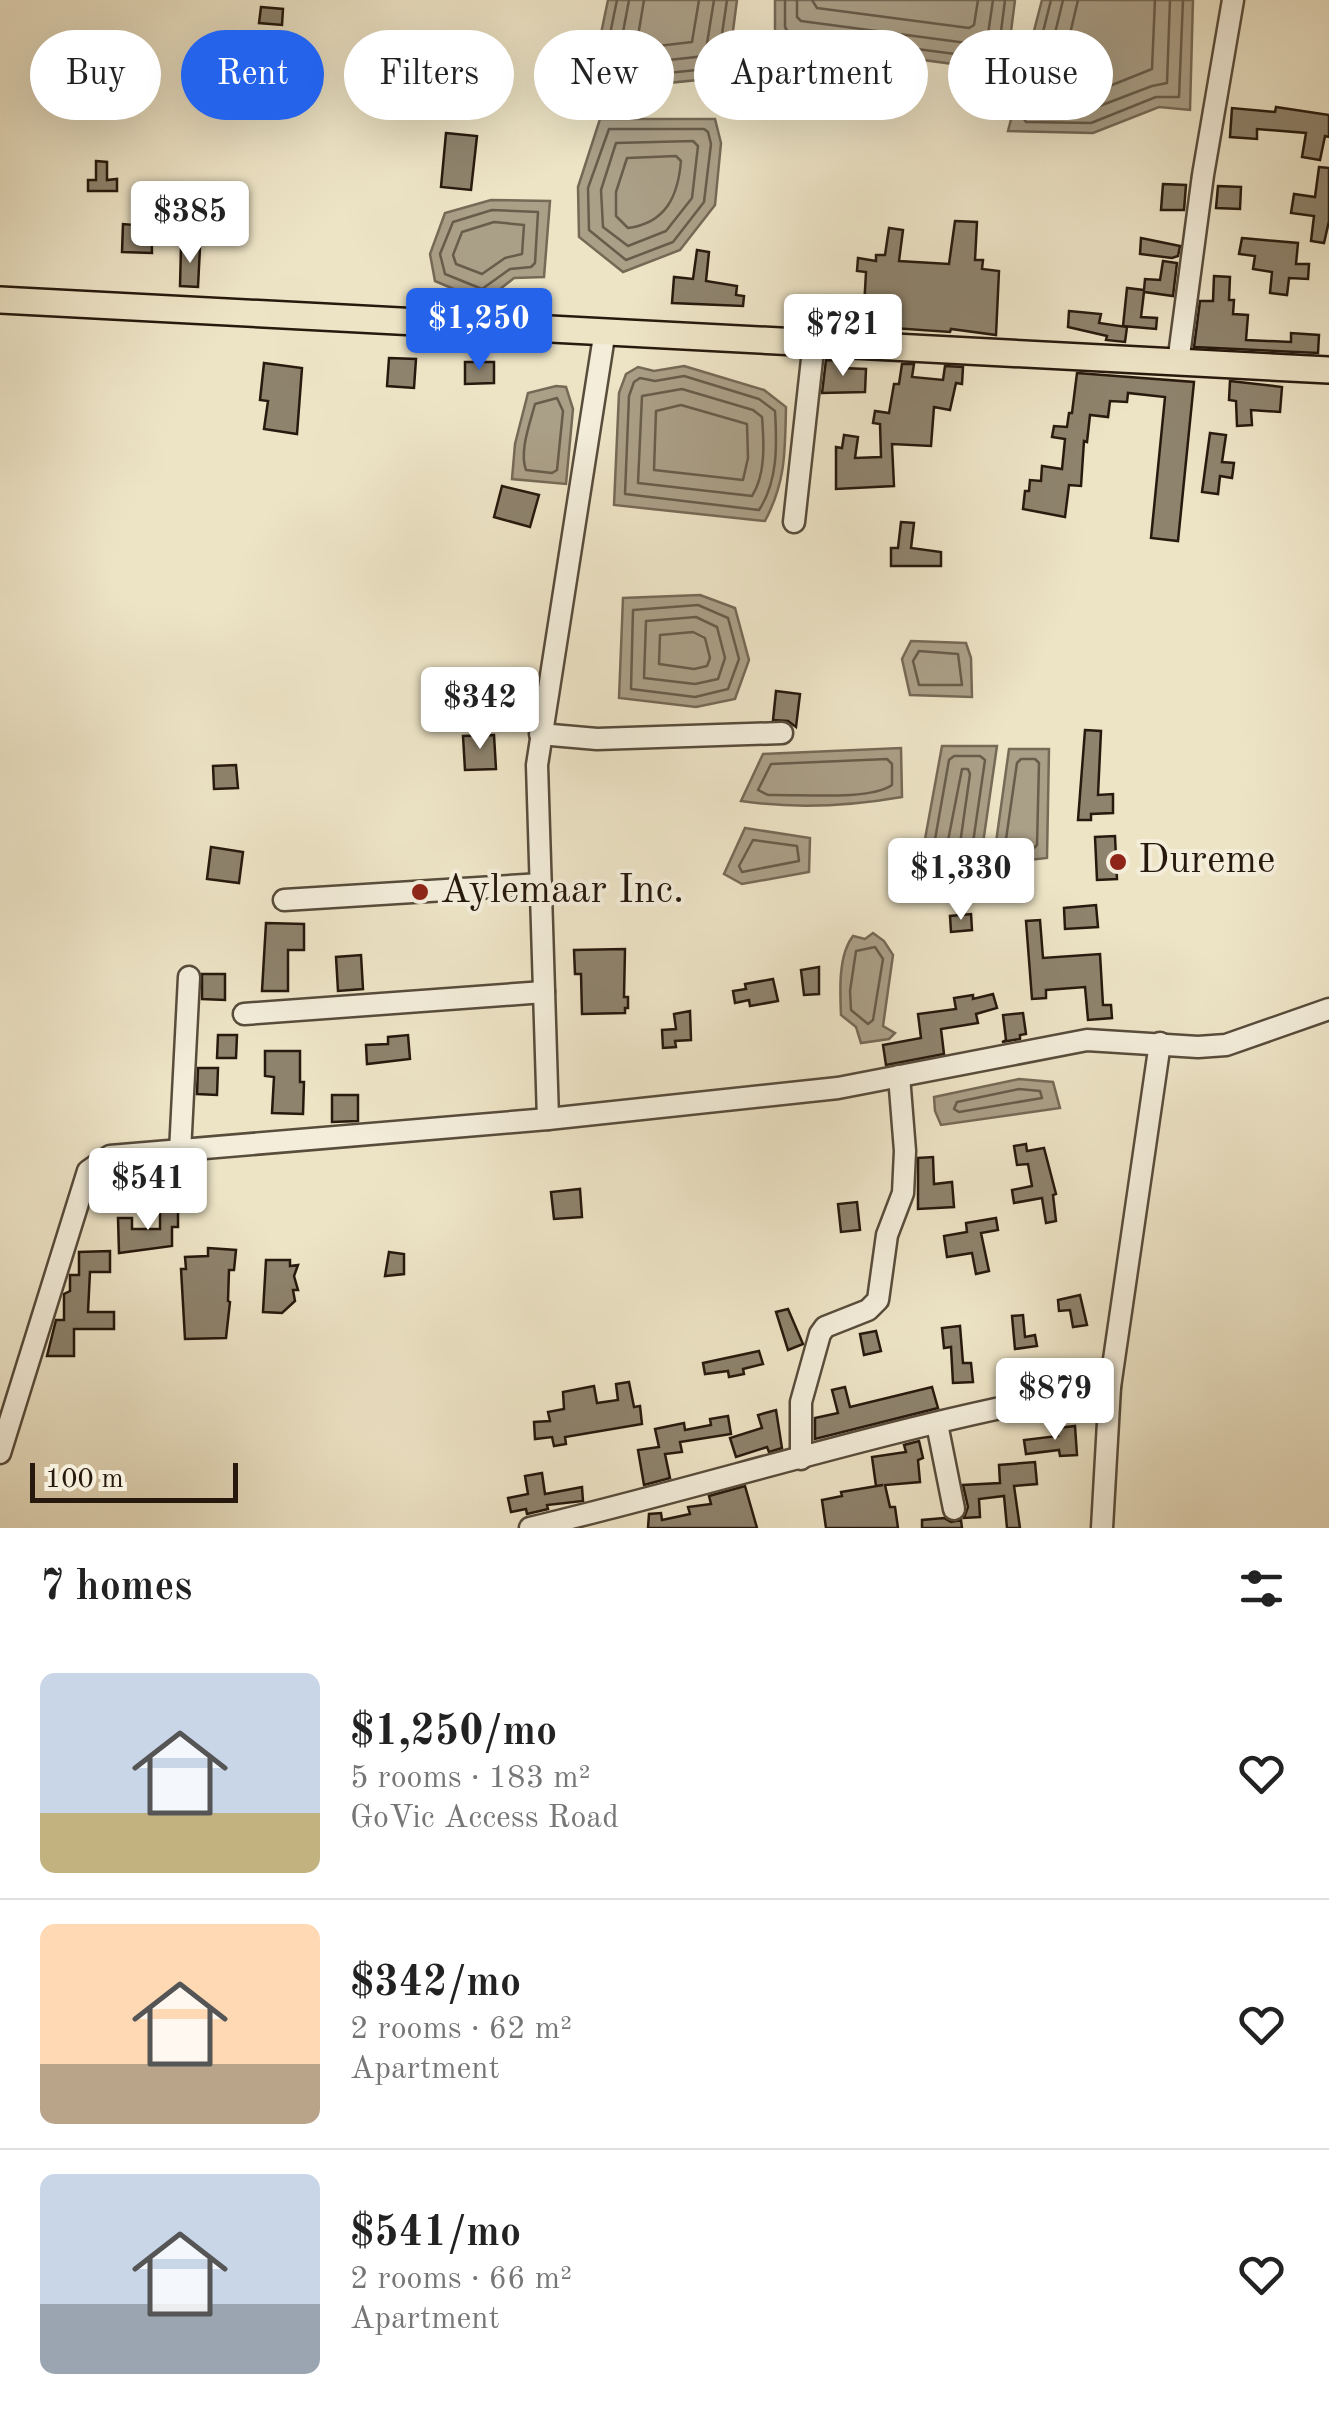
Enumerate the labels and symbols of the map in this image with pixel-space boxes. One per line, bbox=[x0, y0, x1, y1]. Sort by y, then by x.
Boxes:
pin: $385 bbox=[131, 181, 249, 266]
pin: $1,250 bbox=[398, 288, 560, 373]
pin: $721 bbox=[784, 294, 902, 379]
pin: $342 bbox=[421, 667, 539, 752]
pin: $1,330 bbox=[880, 838, 1042, 923]
place label: Dureme bbox=[1138, 842, 1276, 882]
marker: Dureme bbox=[1107, 851, 1129, 873]
place label: Aylemaar Inc. bbox=[440, 872, 684, 912]
marker: Aylemaar Inc. bbox=[409, 881, 431, 903]
pin: $541 bbox=[89, 1148, 207, 1233]
pin: $879 bbox=[996, 1358, 1114, 1443]
scale bar bbox=[30, 1458, 238, 1502]

